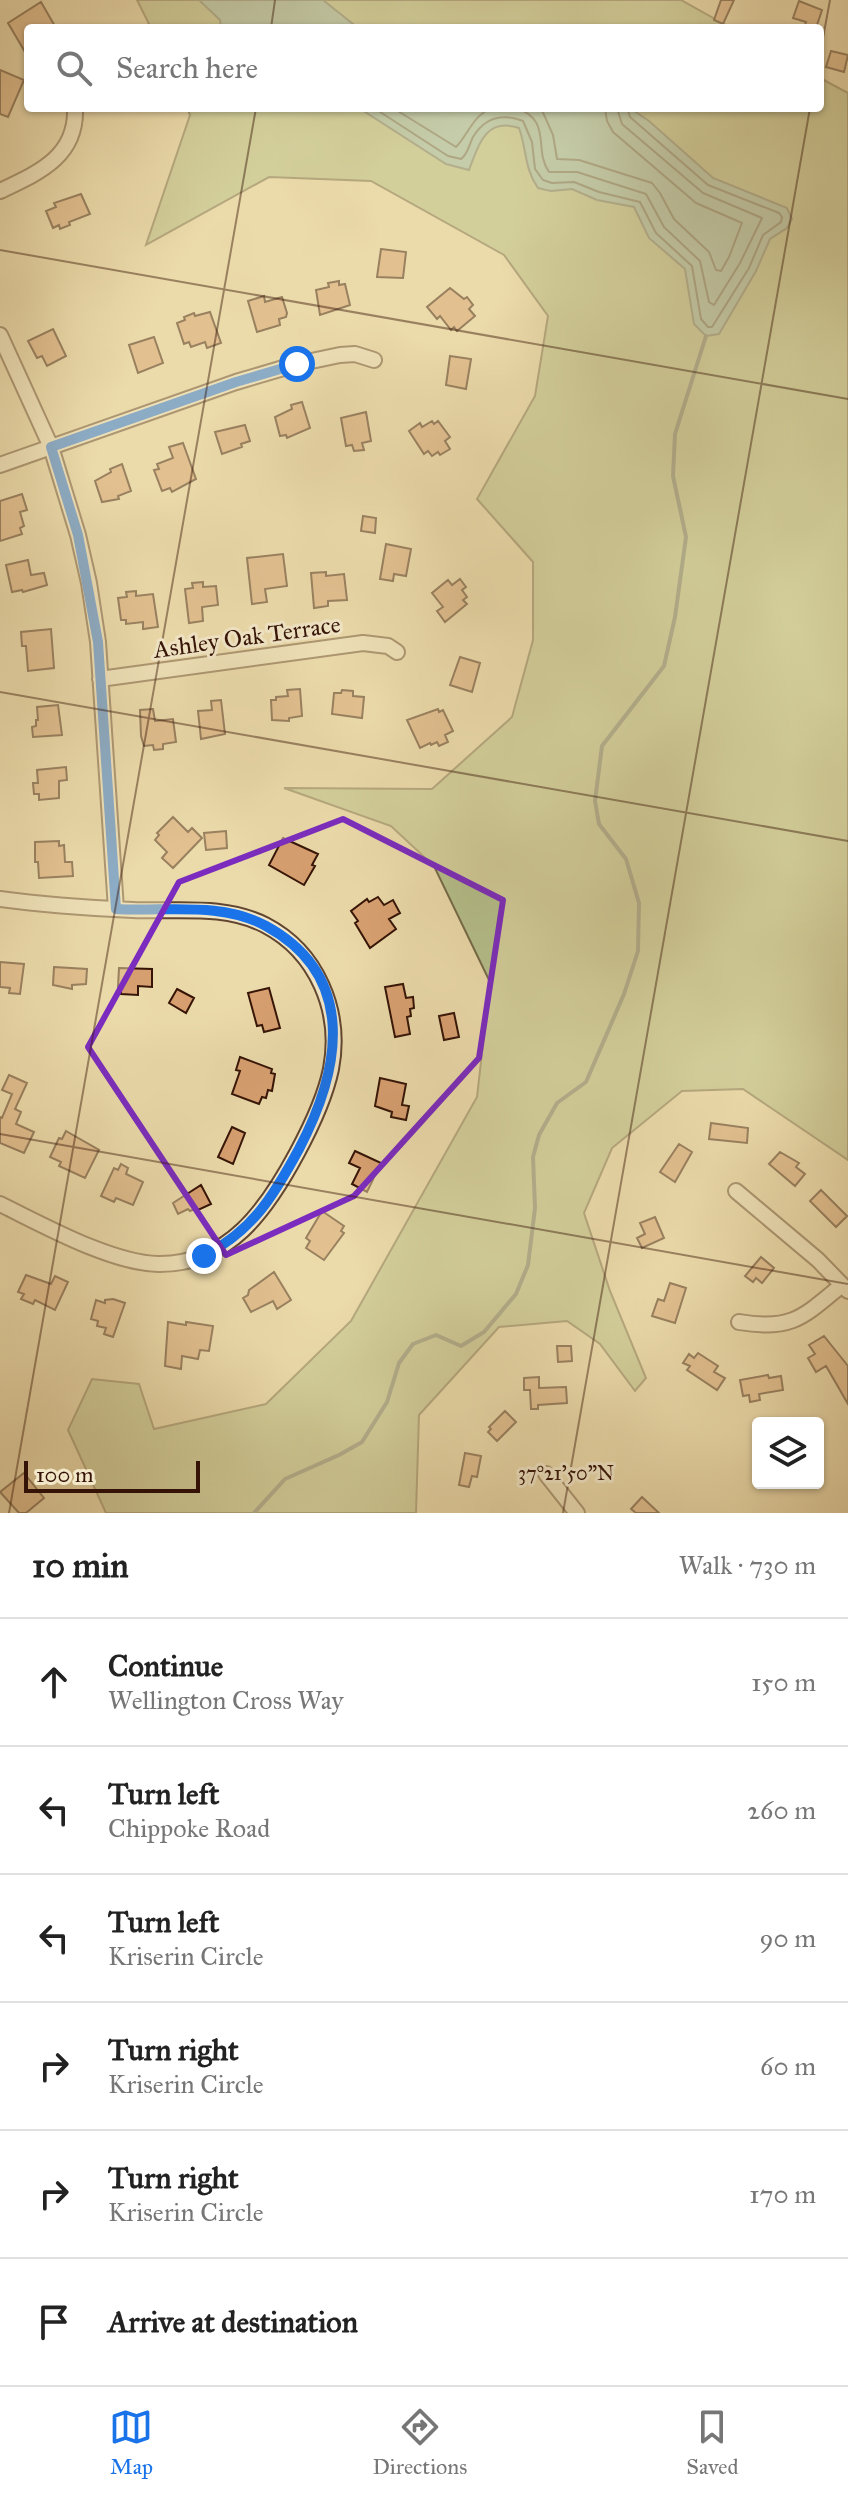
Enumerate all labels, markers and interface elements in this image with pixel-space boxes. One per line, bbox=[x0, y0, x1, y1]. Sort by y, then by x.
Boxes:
search box bbox=[24, 24, 824, 112]
icon: search bbox=[52, 46, 96, 90]
text: Search here bbox=[116, 50, 258, 86]
route start bbox=[279, 346, 315, 382]
street label: Ashley Oak Terrace bbox=[151, 609, 342, 665]
route end bbox=[186, 1238, 222, 1274]
map controls bbox=[752, 1417, 824, 1489]
button: layers bbox=[752, 1417, 824, 1489]
scale bar bbox=[24, 1457, 200, 1493]
text: 100 m bbox=[36, 1461, 93, 1488]
text: 37°21'50"N bbox=[518, 1461, 614, 1485]
text: 10 min bbox=[32, 1545, 129, 1586]
text: Walk · 730 m bbox=[679, 1549, 816, 1581]
text: Continue bbox=[108, 1648, 223, 1684]
icon: ahead bbox=[32, 1660, 76, 1704]
text: 150 m bbox=[751, 1666, 816, 1698]
text: Wellington Cross Way bbox=[108, 1684, 344, 1716]
text: Turn left bbox=[108, 1776, 219, 1812]
icon: left bbox=[32, 1788, 76, 1832]
text: 260 m bbox=[747, 1794, 816, 1826]
text: Chippoke Road bbox=[108, 1812, 270, 1844]
text: Turn left bbox=[108, 1904, 219, 1940]
icon: left bbox=[32, 1916, 76, 1960]
text: 90 m bbox=[759, 1922, 816, 1954]
text: Kriserin Circle bbox=[108, 1940, 263, 1972]
text: Turn right bbox=[108, 2032, 239, 2068]
icon: right bbox=[32, 2044, 76, 2088]
text: 60 m bbox=[760, 2050, 816, 2082]
text: Kriserin Circle bbox=[108, 2068, 263, 2100]
text: Turn right bbox=[108, 2160, 239, 2196]
icon: right bbox=[32, 2172, 76, 2216]
text: 170 m bbox=[749, 2178, 816, 2210]
text: Kriserin Circle bbox=[108, 2196, 263, 2228]
icon: arrive bbox=[32, 2300, 76, 2344]
text: Arrive at destination bbox=[108, 2304, 358, 2340]
tab: Map bbox=[109, 2405, 153, 2480]
tab: Directions bbox=[372, 2405, 467, 2480]
tab: Saved bbox=[686, 2405, 738, 2480]

